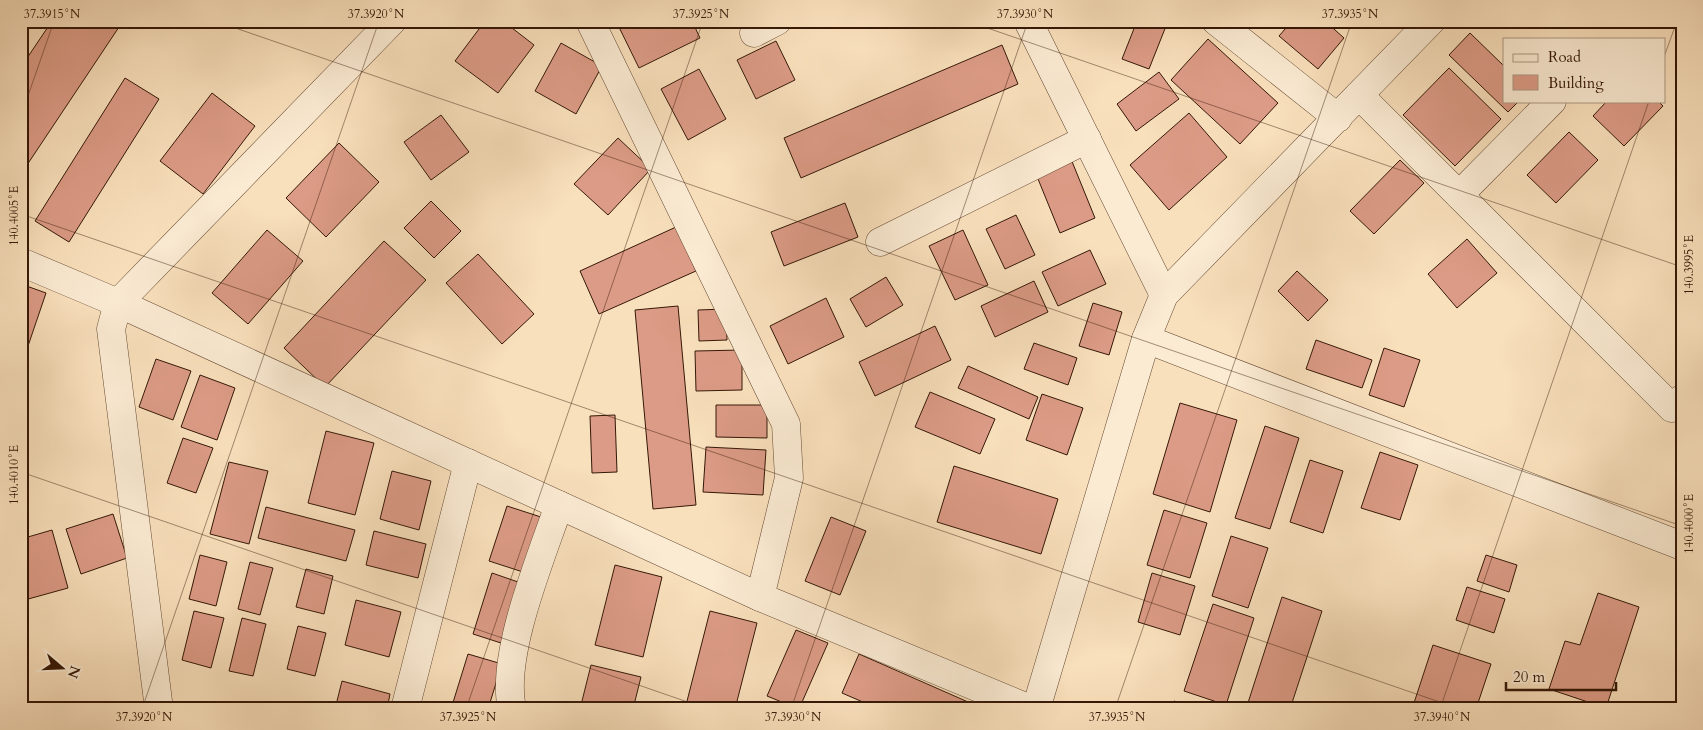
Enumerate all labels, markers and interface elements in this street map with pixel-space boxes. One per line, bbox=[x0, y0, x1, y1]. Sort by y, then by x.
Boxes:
text: 37.3915°N bbox=[24, 6, 81, 22]
text: 37.3920°N bbox=[348, 6, 405, 22]
text: 37.3925°N bbox=[673, 6, 730, 22]
text: 37.3930°N bbox=[997, 6, 1054, 22]
text: 37.3935°N bbox=[1322, 6, 1379, 22]
legend bbox=[1503, 38, 1666, 102]
text: Road bbox=[1548, 47, 1581, 67]
text: Building bbox=[1548, 73, 1604, 93]
text: 140.4005°E bbox=[6, 186, 22, 246]
text: 140.3995°E bbox=[1681, 235, 1697, 295]
text: 140.4010°E bbox=[6, 445, 22, 505]
text: 140.4000°E bbox=[1681, 494, 1697, 554]
north arrow bbox=[38, 642, 88, 692]
scale bar bbox=[1506, 660, 1616, 692]
text: N bbox=[63, 663, 85, 681]
text: 20 m bbox=[1513, 667, 1545, 687]
text: 37.3920°N bbox=[116, 709, 173, 725]
text: 37.3925°N bbox=[440, 709, 497, 725]
text: 37.3930°N bbox=[765, 709, 822, 725]
text: 37.3935°N bbox=[1089, 709, 1146, 725]
text: 37.3940°N bbox=[1414, 709, 1471, 725]

